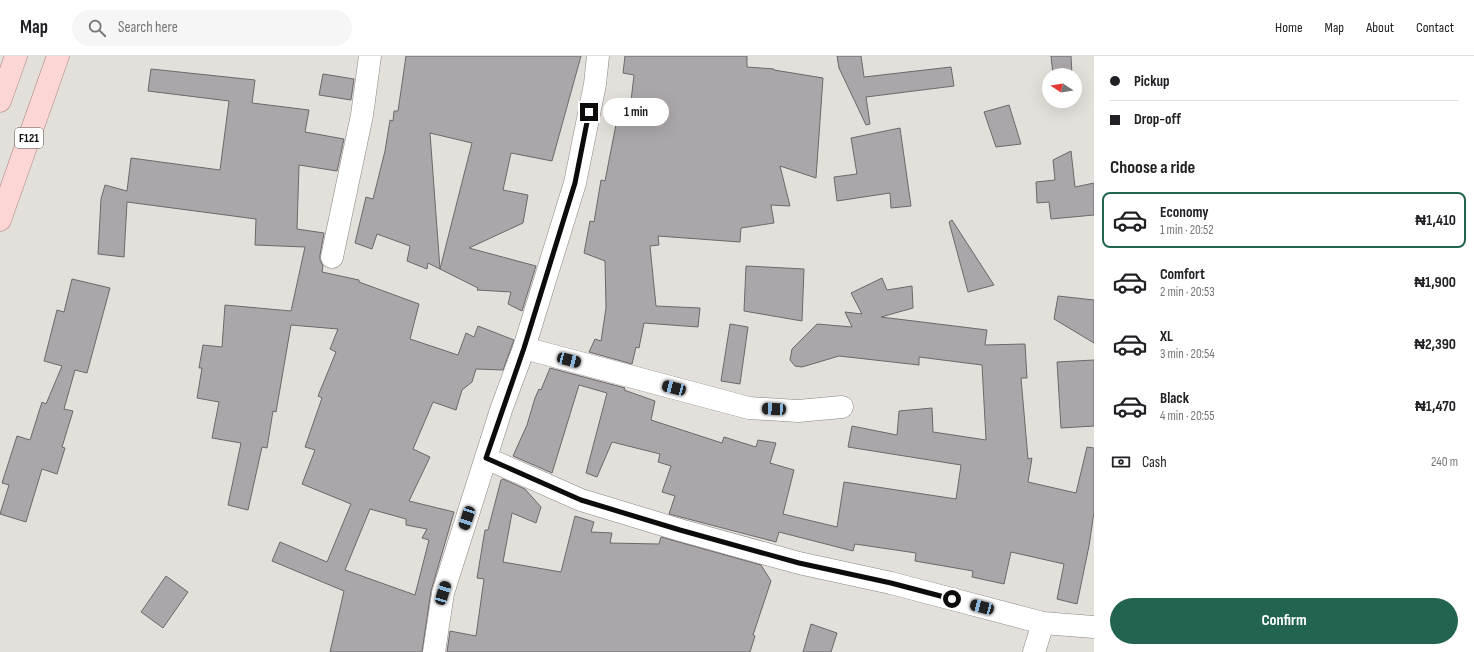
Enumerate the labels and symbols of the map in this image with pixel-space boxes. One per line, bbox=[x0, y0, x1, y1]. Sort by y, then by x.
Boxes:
north arrow bbox=[1042, 68, 1082, 108]
callout: 1 min bbox=[603, 98, 669, 126]
route end bbox=[580, 103, 598, 121]
road number: F121 bbox=[15, 128, 43, 148]
car bbox=[556, 351, 582, 369]
car bbox=[661, 379, 687, 397]
car bbox=[762, 402, 786, 416]
car bbox=[458, 505, 476, 531]
car bbox=[434, 580, 452, 606]
route start bbox=[943, 590, 961, 608]
car bbox=[969, 598, 995, 616]

